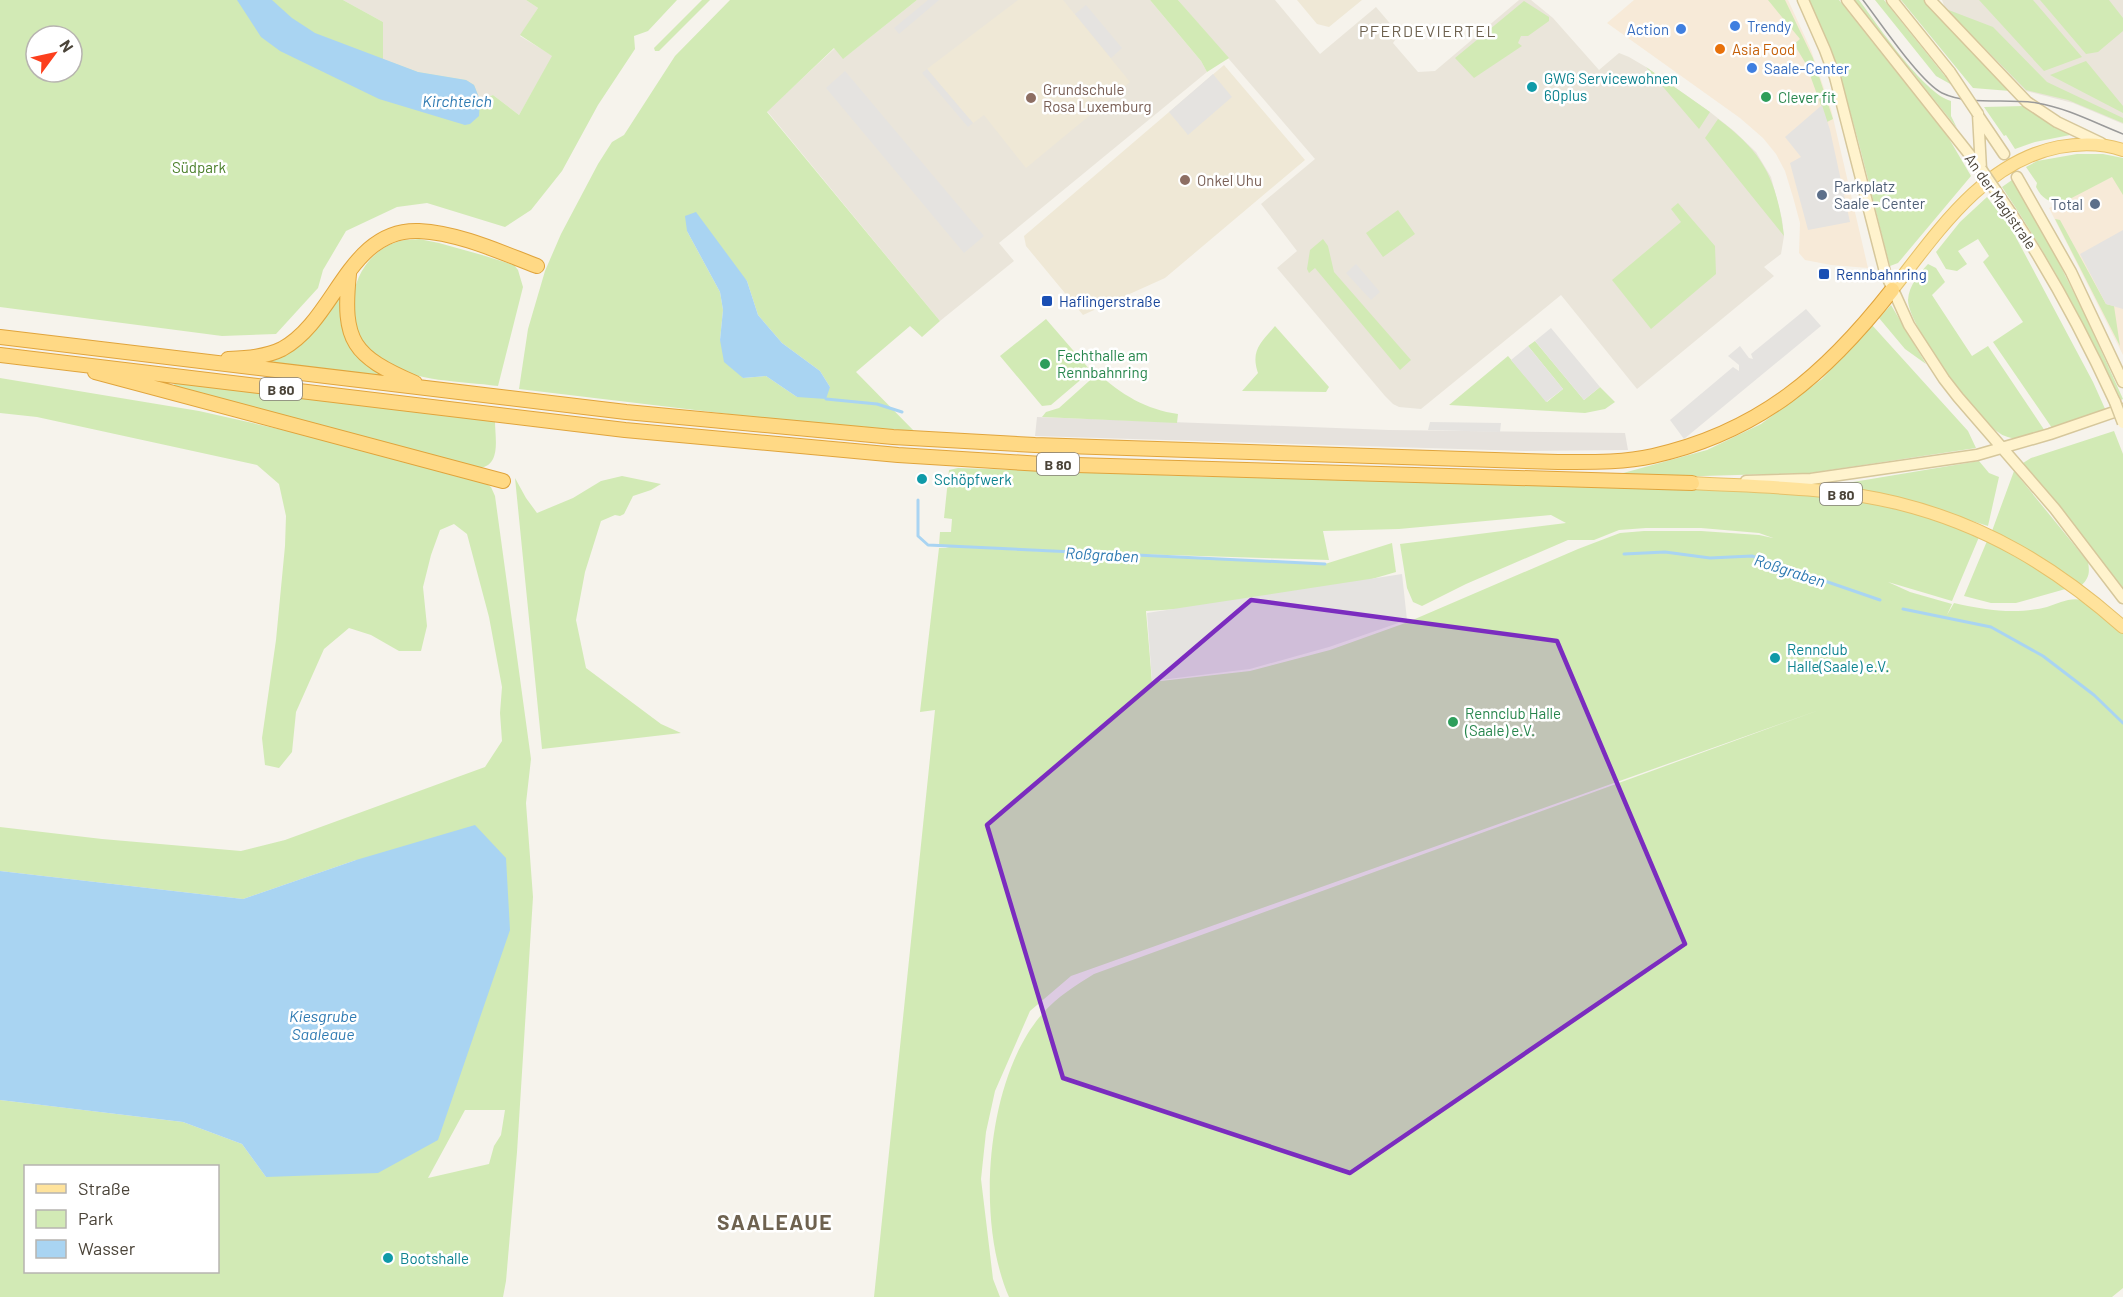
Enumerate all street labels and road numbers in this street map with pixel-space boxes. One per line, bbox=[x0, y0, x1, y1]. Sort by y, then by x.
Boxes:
street label: An der Magistrale bbox=[1961, 150, 2041, 252]
road number: B 80 bbox=[260, 378, 302, 400]
road number: B 80 bbox=[1037, 453, 1079, 475]
road number: B 80 bbox=[1820, 483, 1862, 505]

